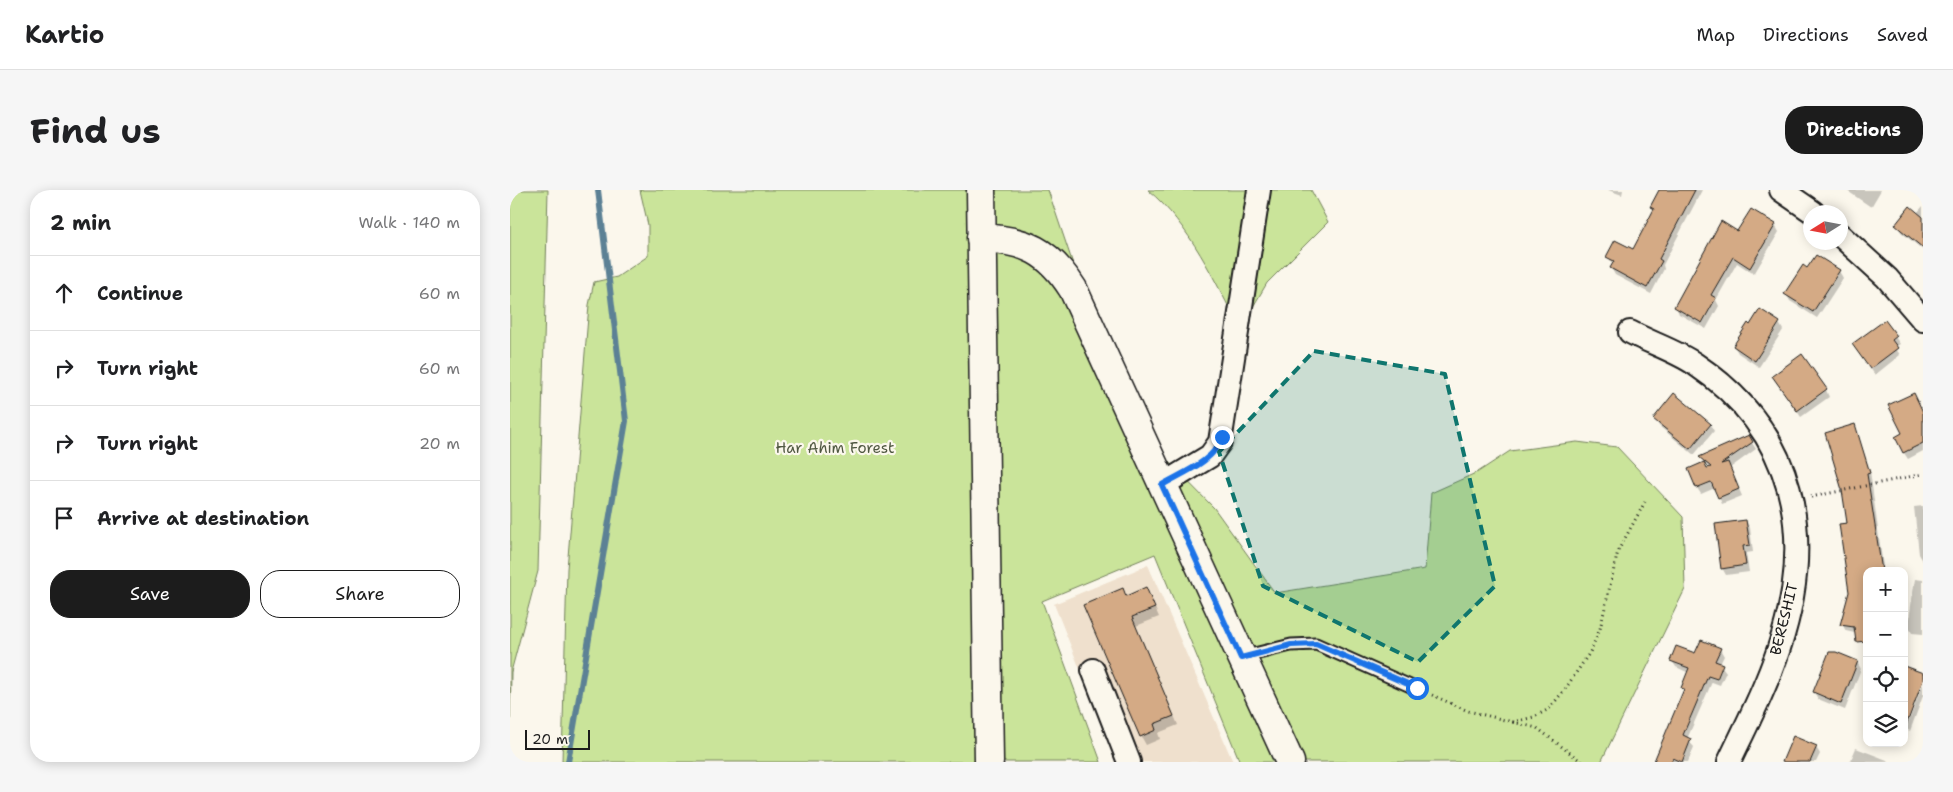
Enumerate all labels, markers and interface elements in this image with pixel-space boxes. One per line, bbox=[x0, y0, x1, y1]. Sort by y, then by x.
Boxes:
text: Kartio bbox=[25, 19, 104, 51]
text: Map bbox=[1697, 23, 1735, 47]
text: Directions bbox=[1763, 23, 1849, 47]
text: Saved bbox=[1877, 23, 1928, 47]
button: Directions bbox=[1785, 106, 1923, 154]
text: Find us bbox=[30, 107, 161, 154]
north arrow bbox=[1803, 205, 1848, 250]
text: 2 min bbox=[50, 209, 111, 237]
text: Walk · 140 m bbox=[358, 212, 460, 233]
icon: ahead bbox=[50, 279, 78, 307]
text: Continue bbox=[97, 281, 183, 306]
text: 60 m bbox=[419, 283, 460, 304]
icon: right bbox=[50, 354, 78, 382]
text: Turn right bbox=[97, 356, 198, 381]
text: 60 m bbox=[419, 358, 460, 379]
route end bbox=[1211, 426, 1234, 449]
icon: right bbox=[50, 429, 78, 457]
text: Turn right bbox=[97, 431, 198, 456]
text: 20 m bbox=[419, 433, 460, 454]
park label: Har Ahim Forest bbox=[775, 438, 895, 458]
icon: arrive bbox=[50, 504, 78, 532]
text: Arrive at destination bbox=[97, 506, 309, 531]
map controls bbox=[1863, 567, 1908, 747]
button: + bbox=[1863, 567, 1908, 612]
button: Save bbox=[50, 570, 250, 618]
button: Share bbox=[260, 570, 460, 618]
street label: BERESHIT bbox=[1765, 581, 1803, 657]
button: − bbox=[1863, 612, 1908, 657]
button: locate bbox=[1863, 657, 1908, 702]
route start bbox=[1406, 677, 1429, 700]
button: layers bbox=[1863, 702, 1908, 747]
scale bar bbox=[525, 727, 590, 750]
text: 20 m bbox=[532, 730, 568, 748]

